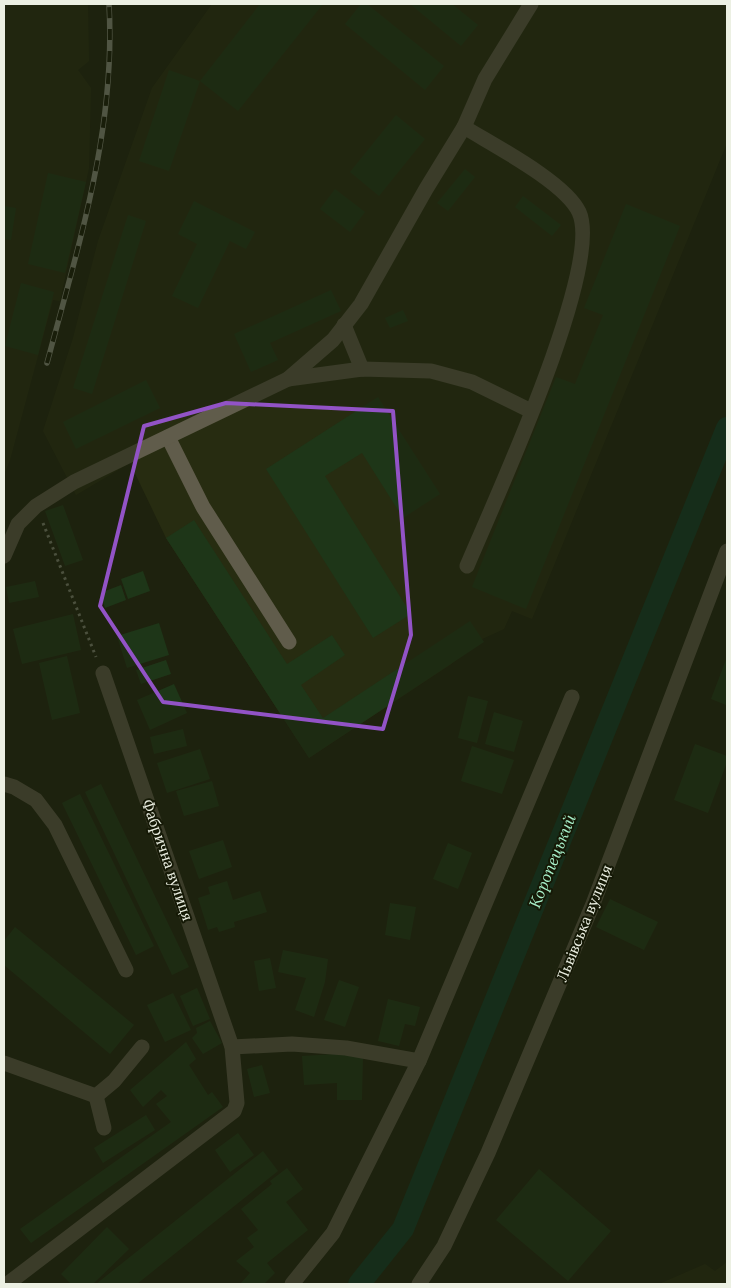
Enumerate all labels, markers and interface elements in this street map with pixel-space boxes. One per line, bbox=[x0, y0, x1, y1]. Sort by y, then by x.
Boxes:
street label: Фабрична вулиця bbox=[138, 797, 198, 923]
water label: Коропецький bbox=[524, 811, 580, 911]
street label: Львівська вулиця bbox=[552, 862, 616, 984]

